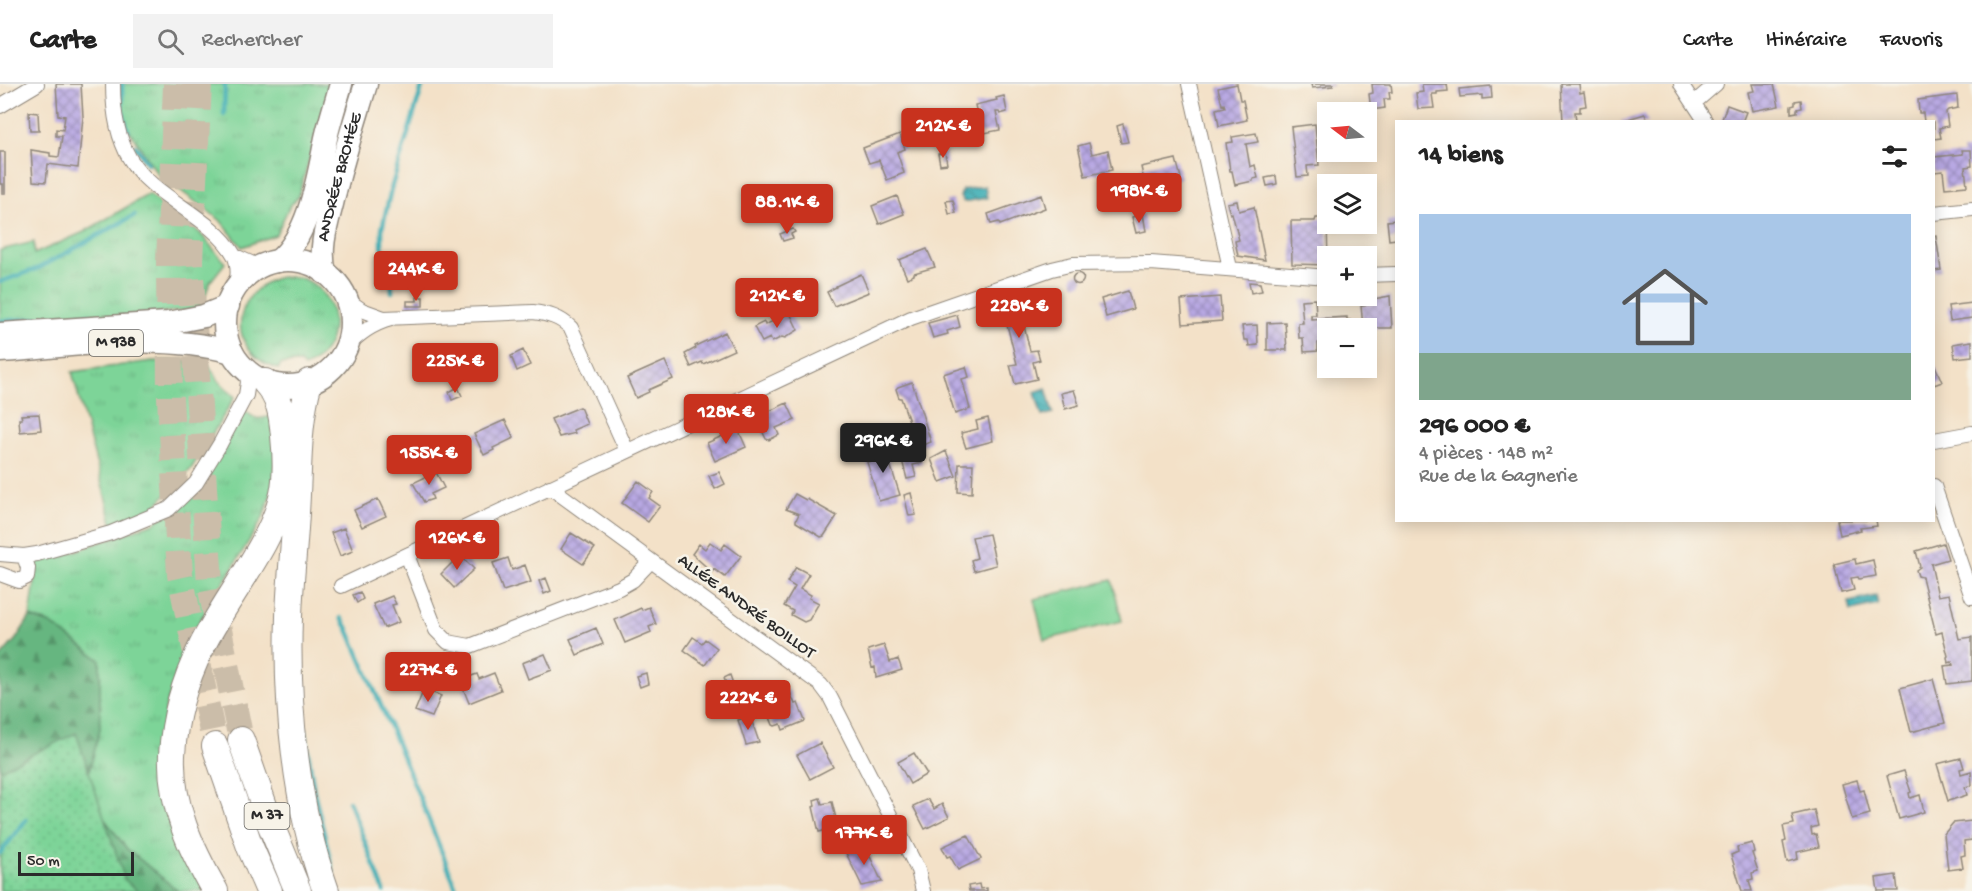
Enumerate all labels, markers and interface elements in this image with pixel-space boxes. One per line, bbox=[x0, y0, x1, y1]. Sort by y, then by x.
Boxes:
search box bbox=[133, 14, 553, 68]
text: Carte bbox=[30, 25, 97, 58]
icon: search bbox=[154, 25, 187, 58]
text: Rechercher bbox=[202, 28, 301, 54]
text: Carte bbox=[1683, 29, 1733, 54]
text: Itinéraire bbox=[1766, 29, 1847, 54]
text: Favoris bbox=[1880, 29, 1942, 54]
north arrow bbox=[1317, 102, 1377, 162]
map controls bbox=[1317, 102, 1377, 378]
pin: 212K € bbox=[894, 108, 992, 159]
street label: ANDRÉE BROHÉE bbox=[313, 110, 367, 243]
text: 212K € bbox=[915, 116, 971, 139]
icon: filters bbox=[1878, 140, 1911, 173]
text: 14 biens bbox=[1419, 141, 1503, 172]
pin: 198K € bbox=[1090, 173, 1188, 224]
button: layers bbox=[1317, 174, 1377, 234]
text: 198K € bbox=[1111, 181, 1167, 204]
pin: 88.1K € bbox=[732, 184, 842, 235]
text: 88.1K € bbox=[755, 192, 819, 215]
button: + bbox=[1317, 246, 1377, 306]
pin: 244K € bbox=[367, 251, 465, 302]
icon: home bbox=[1611, 253, 1719, 361]
text: 244K € bbox=[388, 259, 444, 282]
pin: 212K € bbox=[728, 278, 826, 329]
text: 212K € bbox=[749, 286, 805, 309]
pin: 228K € bbox=[970, 288, 1068, 339]
text: 228K € bbox=[990, 296, 1048, 319]
button: − bbox=[1317, 318, 1377, 378]
road number: M 938 bbox=[89, 330, 143, 356]
pin: 225K € bbox=[406, 343, 504, 394]
text: 225K € bbox=[426, 351, 484, 374]
pin: 128K € bbox=[677, 394, 775, 445]
text: 128K € bbox=[698, 402, 754, 425]
text: 296 000 € bbox=[1419, 412, 1530, 443]
pin: 296K € bbox=[834, 423, 932, 474]
text: 296K € bbox=[854, 431, 912, 454]
pin: 155K € bbox=[380, 435, 478, 486]
text: 155K € bbox=[401, 443, 457, 466]
text: 4 pièces · 148 m² bbox=[1419, 443, 1553, 466]
text: Rue de la Gagnerie bbox=[1419, 466, 1578, 489]
pin: 126K € bbox=[408, 520, 506, 571]
text: 126K € bbox=[429, 528, 485, 551]
street label: ALLÉE ANDRÉ BOILLOT bbox=[673, 550, 820, 665]
pin: 227K € bbox=[379, 652, 477, 703]
text: 227K € bbox=[399, 660, 457, 683]
pin: 222K € bbox=[699, 680, 797, 731]
text: 222K € bbox=[719, 688, 777, 711]
road number: M 37 bbox=[244, 803, 290, 829]
pin: 177K € bbox=[815, 815, 913, 866]
text: 177K € bbox=[836, 823, 892, 846]
scale bar bbox=[18, 849, 134, 876]
text: 50 m bbox=[27, 853, 60, 872]

